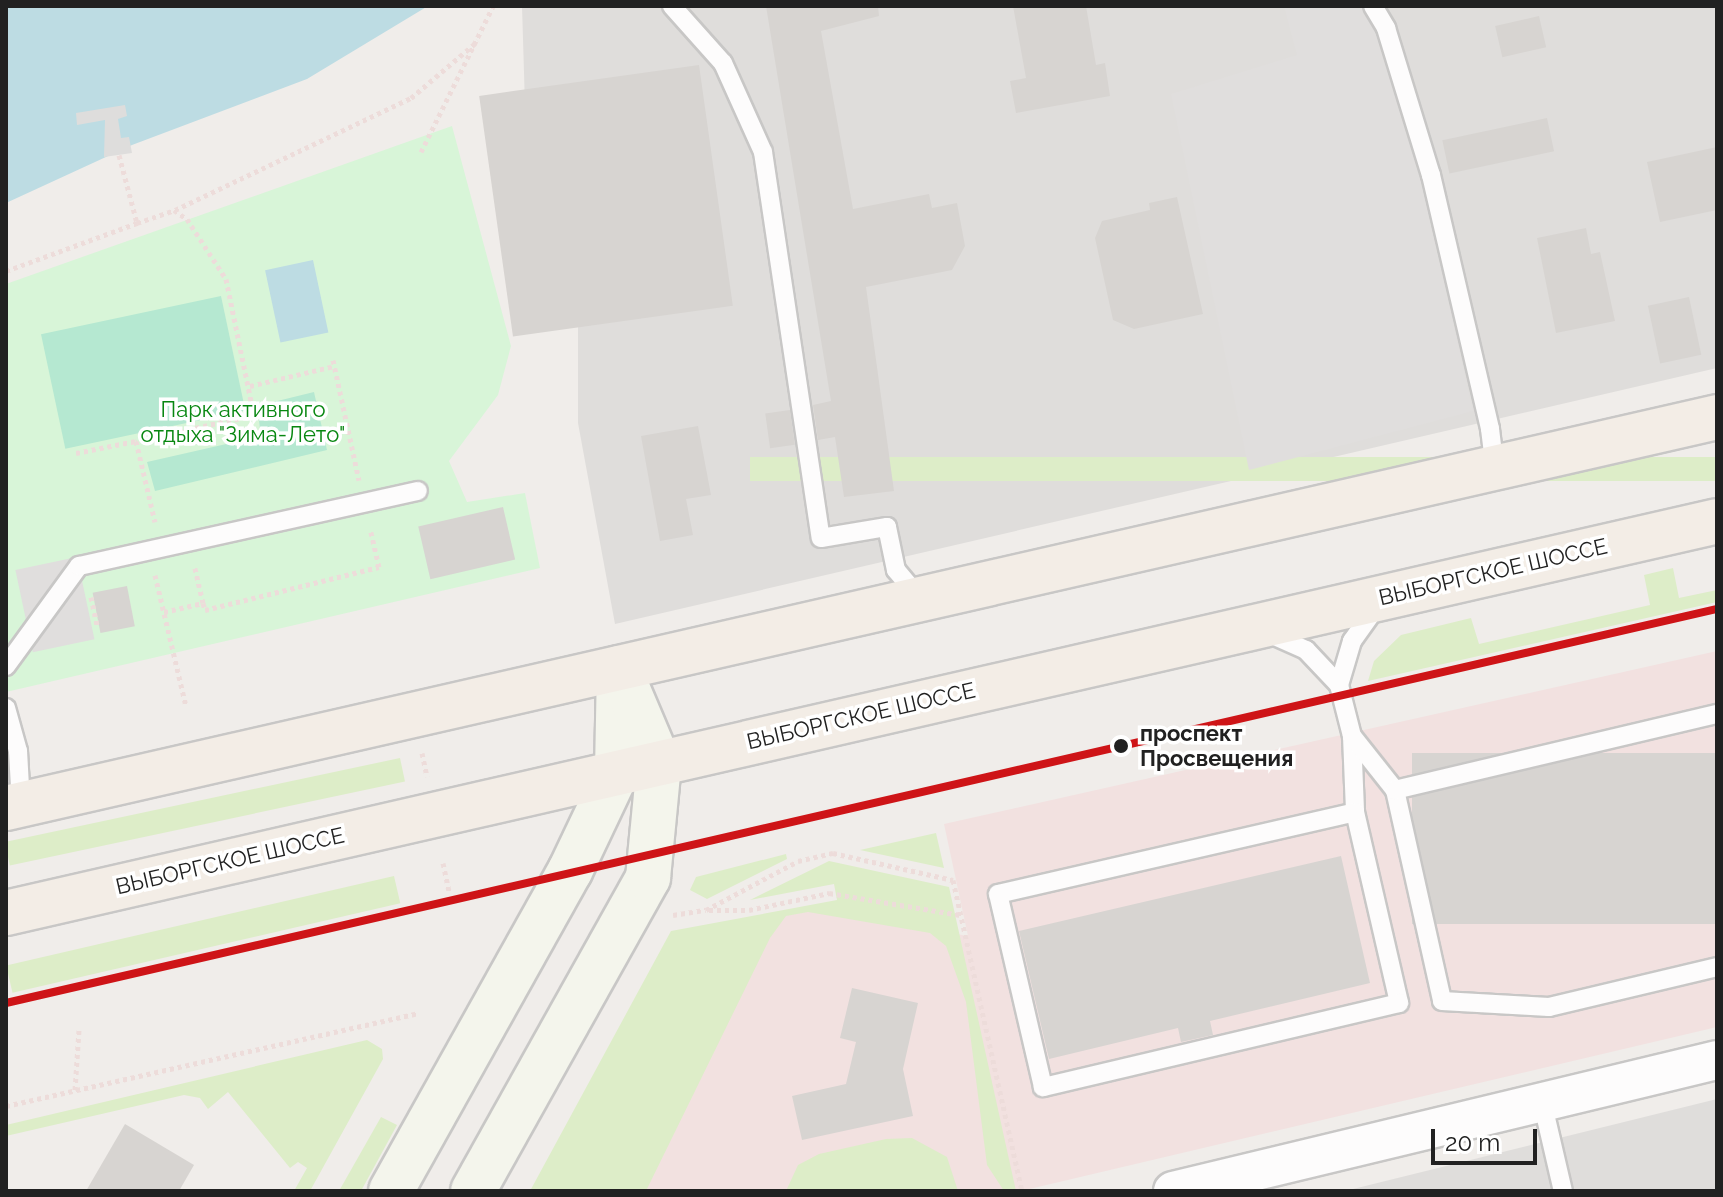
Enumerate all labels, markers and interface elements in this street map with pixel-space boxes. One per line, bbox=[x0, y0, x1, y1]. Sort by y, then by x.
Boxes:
park label: Парк активного отдыха "Зима-Лето" bbox=[140, 396, 346, 448]
street label: ВЫБОРГСКОЕ ШОССЕ bbox=[1376, 533, 1610, 611]
street label: ВЫБОРГСКОЕ ШОССЕ bbox=[744, 677, 978, 755]
place label: проспект Просвещения bbox=[1140, 720, 1293, 772]
marker: проспект Просвещения bbox=[1109, 734, 1133, 758]
street label: ВЫБОРГСКОЕ ШОССЕ bbox=[113, 822, 347, 900]
scale bar bbox=[1435, 1113, 1541, 1163]
text: 20 m bbox=[1445, 1128, 1500, 1157]

